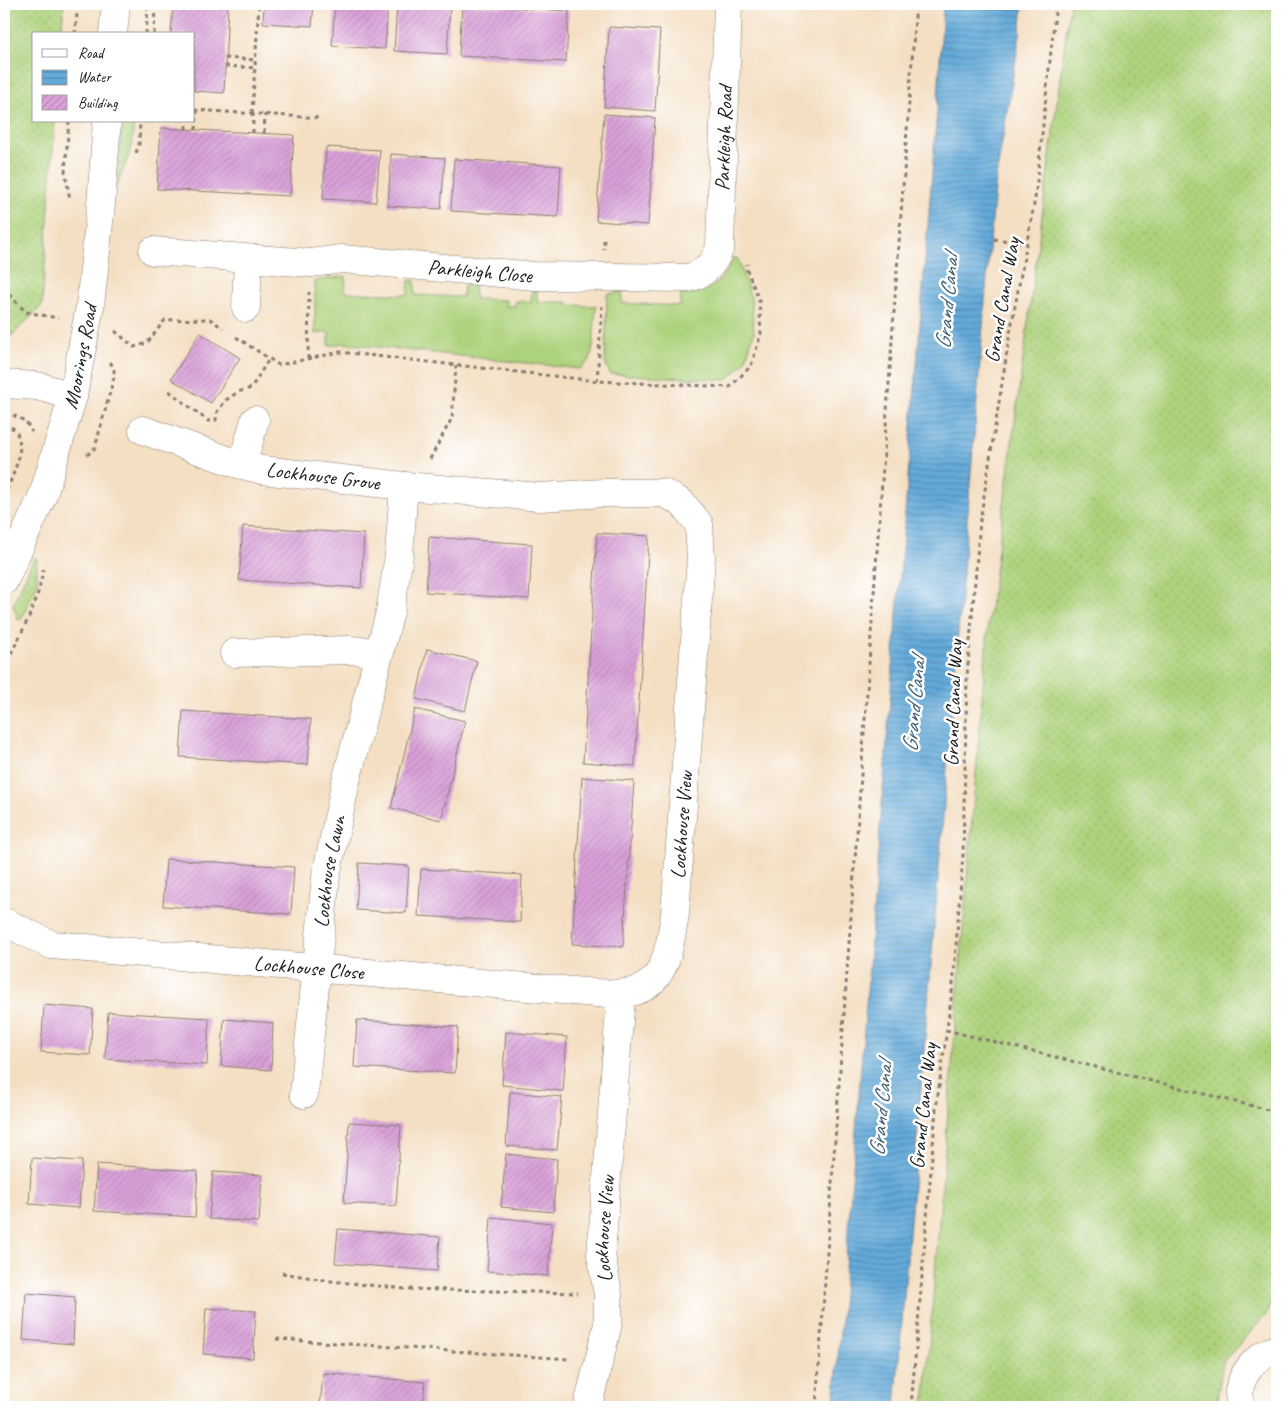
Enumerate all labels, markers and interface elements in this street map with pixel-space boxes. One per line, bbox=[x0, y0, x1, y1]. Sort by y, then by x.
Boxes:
legend bbox=[32, 32, 195, 122]
text: Road bbox=[78, 44, 105, 63]
text: Water bbox=[78, 68, 112, 87]
street label: Parkleigh Road bbox=[709, 83, 738, 191]
text: Building bbox=[78, 94, 118, 113]
street label: Grand Canal Way bbox=[978, 234, 1026, 364]
water label: Grand Canal bbox=[929, 247, 966, 350]
street label: Parkleigh Close bbox=[426, 254, 534, 289]
street label: Moorings Road bbox=[57, 298, 104, 412]
street label: Lockhouse Grove bbox=[265, 456, 382, 496]
street label: Grand Canal Way bbox=[938, 638, 968, 767]
water label: Grand Canal bbox=[896, 650, 933, 753]
street label: Lockhouse View bbox=[665, 768, 699, 879]
street label: Lockhouse Lawn bbox=[308, 812, 352, 929]
street label: Lockhouse Close bbox=[253, 950, 366, 986]
street label: Grand Canal Way bbox=[903, 1040, 943, 1170]
water label: Grand Canal bbox=[863, 1054, 900, 1157]
street label: Lockhouse View bbox=[588, 1172, 620, 1284]

